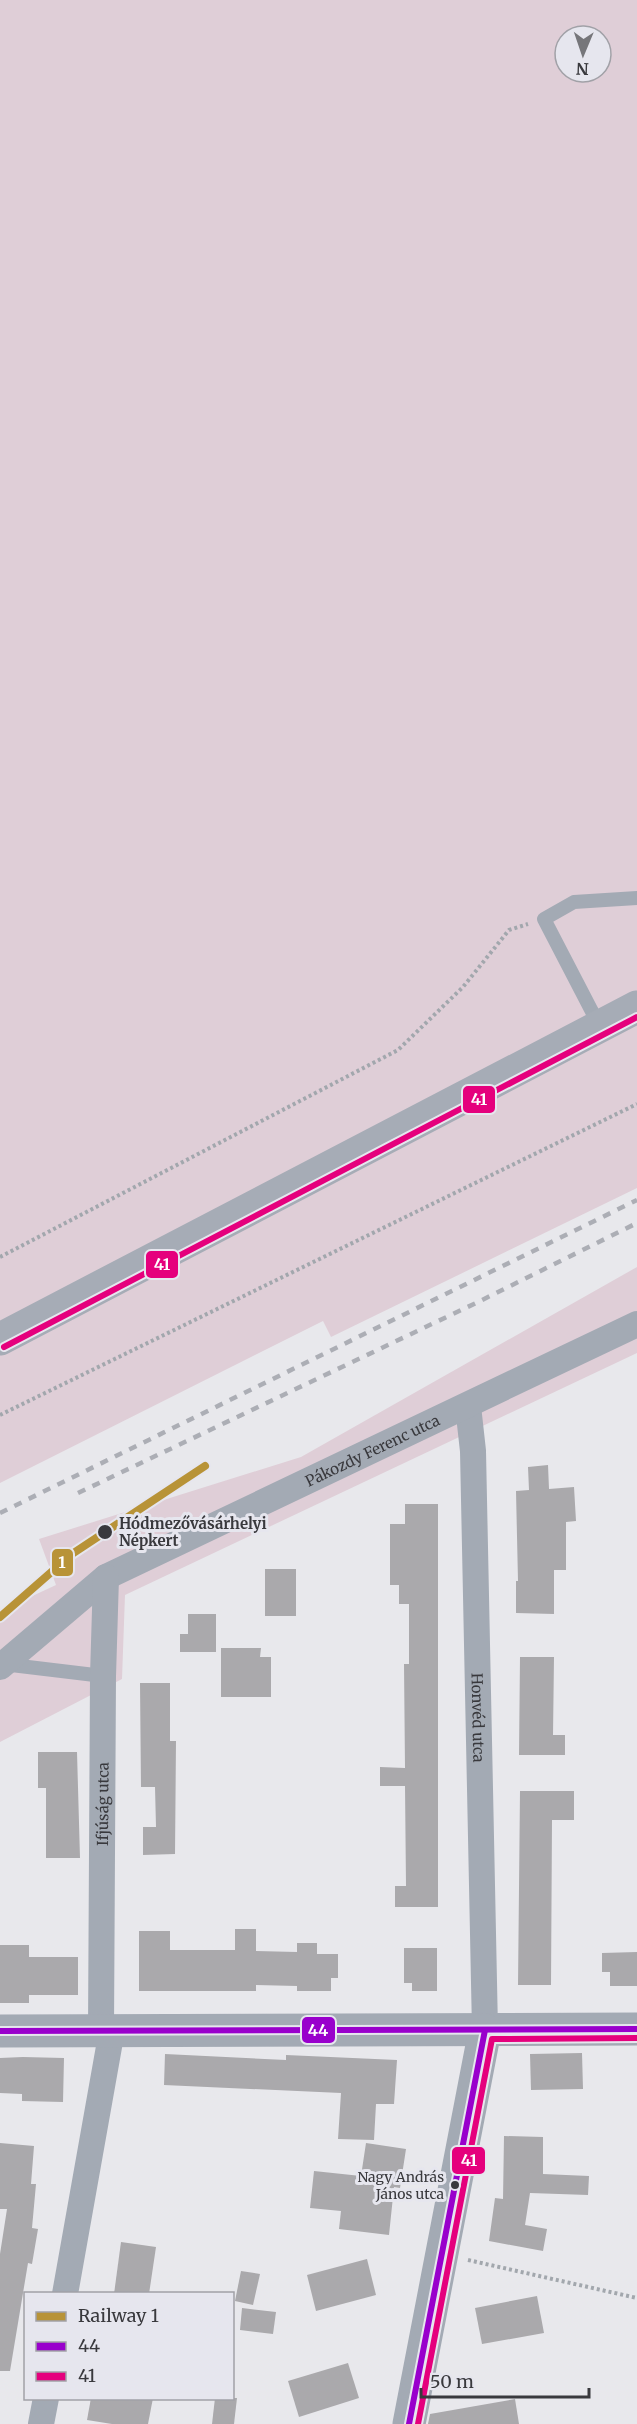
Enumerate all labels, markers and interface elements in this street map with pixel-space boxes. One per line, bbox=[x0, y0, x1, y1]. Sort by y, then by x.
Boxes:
north arrow bbox=[553, 24, 613, 84]
text: N bbox=[575, 59, 589, 79]
line badge: 41 bbox=[462, 1085, 496, 1114]
text: 41 bbox=[471, 1089, 488, 1109]
line badge: 41 bbox=[145, 1250, 179, 1279]
text: 41 bbox=[154, 1254, 171, 1274]
street label: Pákozdy Ferenc utca bbox=[302, 1410, 443, 1490]
place label: Hódmezővásárhelyi Népkert bbox=[119, 1514, 267, 1550]
marker: Hódmezővásárhelyi Népkert bbox=[96, 1523, 114, 1541]
line badge: 1 bbox=[51, 1548, 74, 1577]
text: 1 bbox=[58, 1552, 66, 1572]
street label: Honvéd utca bbox=[468, 1673, 489, 1763]
street label: Ifjúság utca bbox=[93, 1762, 112, 1846]
line badge: 44 bbox=[301, 2016, 336, 2044]
text: 44 bbox=[308, 2020, 328, 2040]
line badge: 41 bbox=[451, 2146, 486, 2175]
text: 41 bbox=[461, 2150, 478, 2170]
place label: Nagy András János utca bbox=[357, 2168, 444, 2203]
marker: Nagy András János utca bbox=[449, 2179, 461, 2191]
legend bbox=[24, 2292, 234, 2400]
text: Railway 1 bbox=[78, 2304, 159, 2327]
text: 44 bbox=[78, 2334, 100, 2357]
scale bar bbox=[421, 2361, 589, 2399]
text: 41 bbox=[78, 2364, 96, 2387]
text: 50 m bbox=[430, 2370, 474, 2393]

